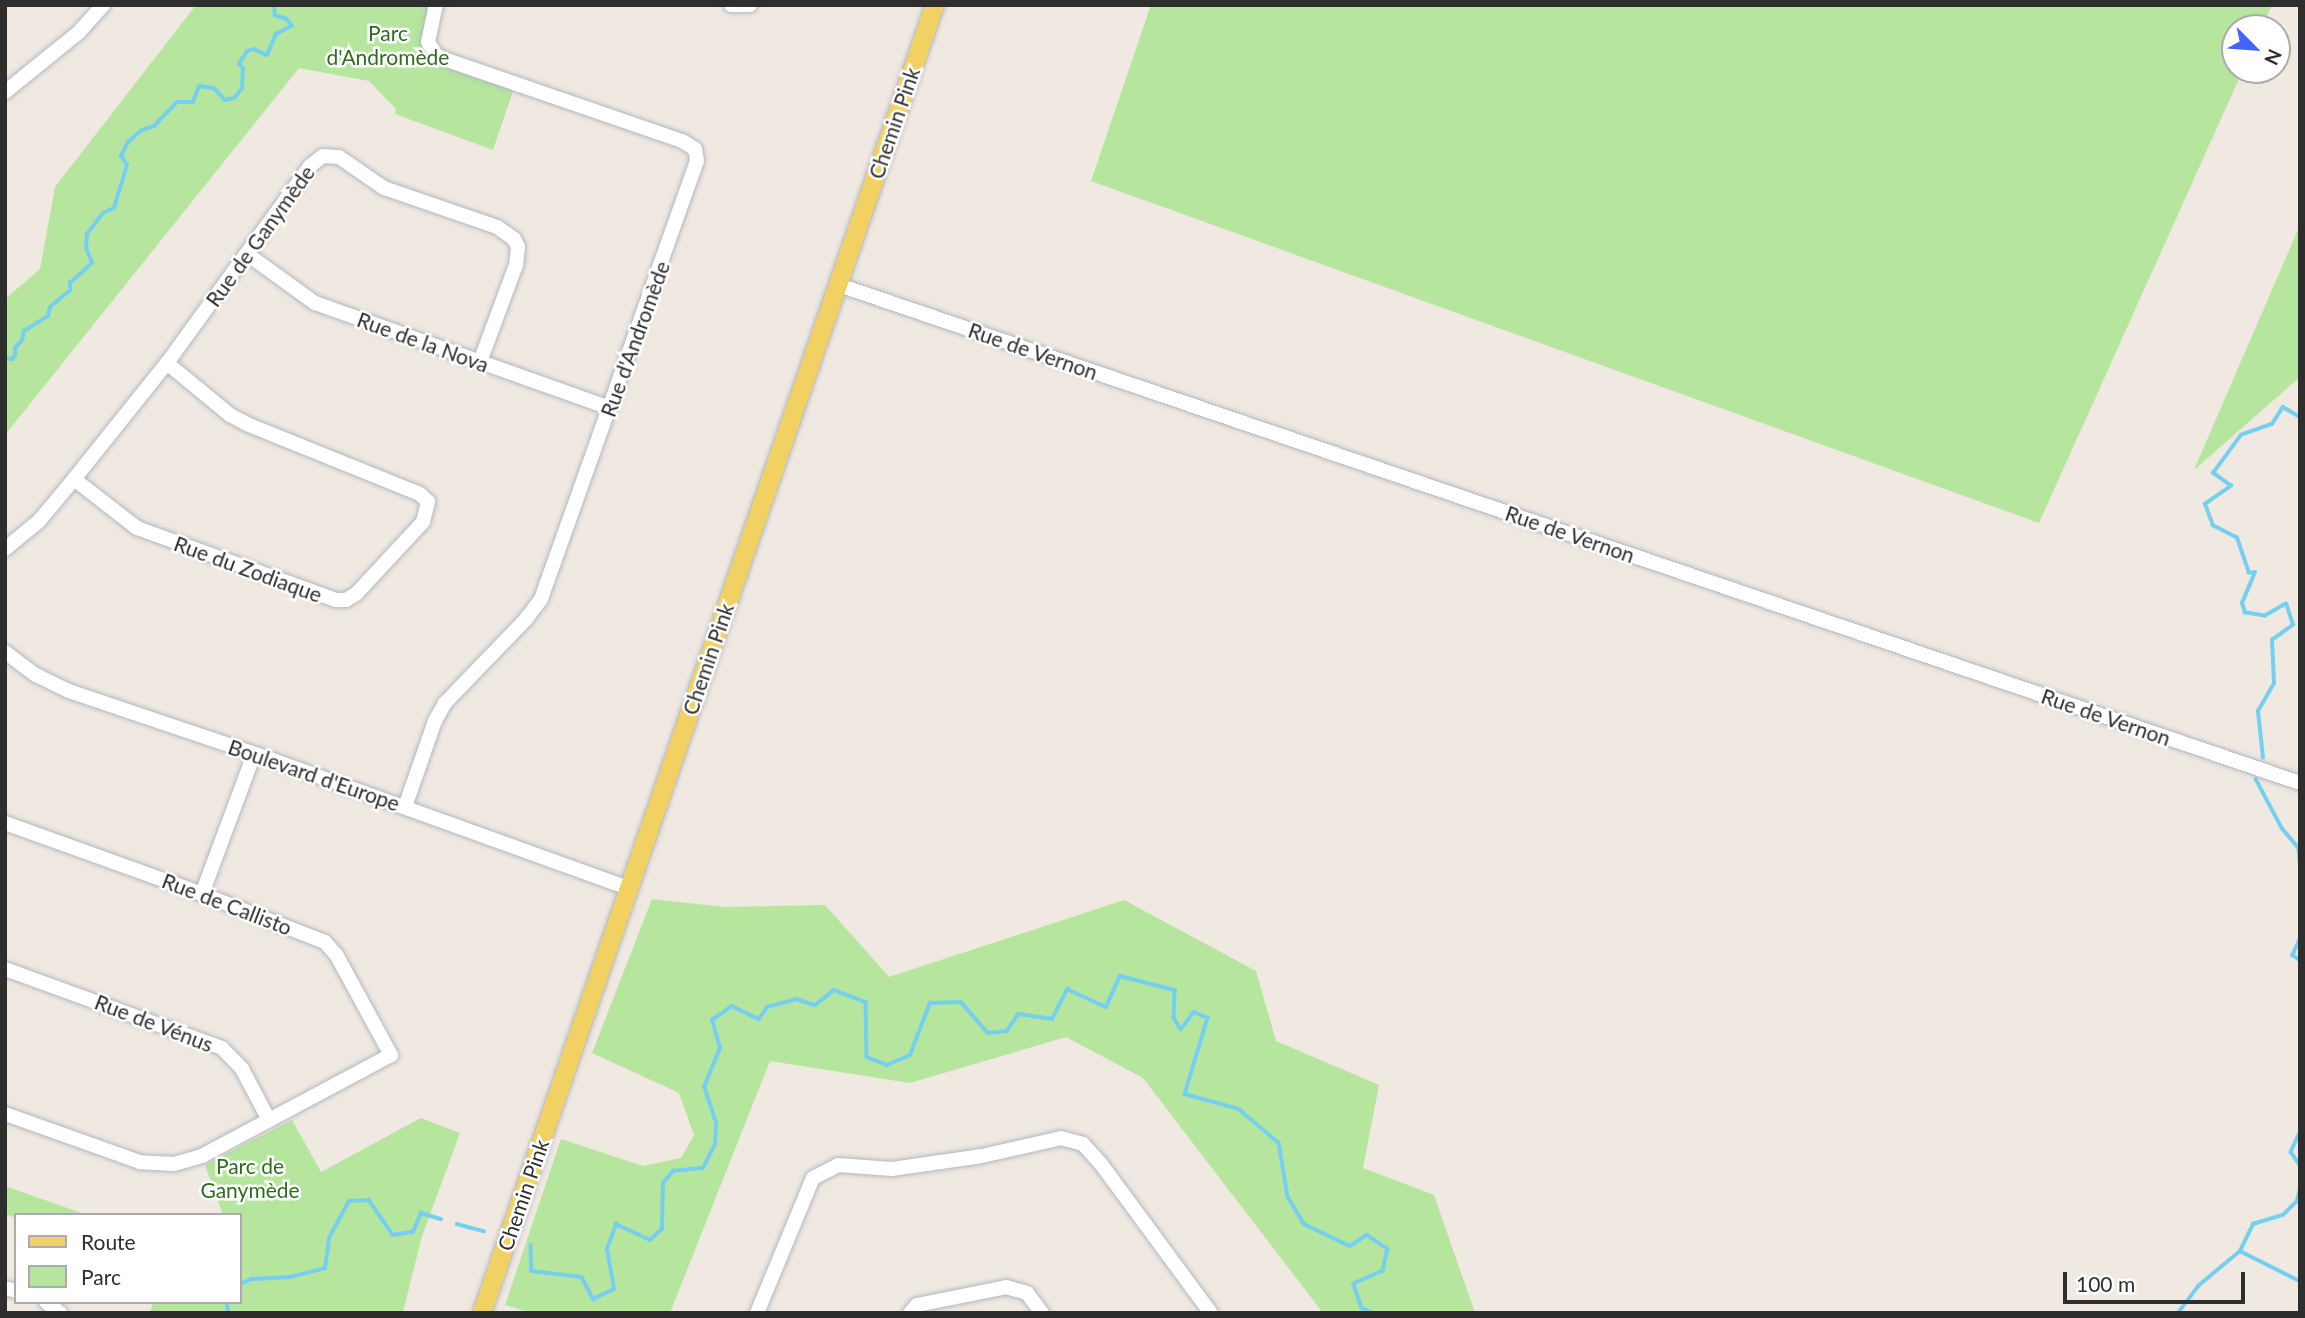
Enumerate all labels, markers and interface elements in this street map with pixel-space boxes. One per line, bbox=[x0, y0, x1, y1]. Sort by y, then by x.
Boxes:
north arrow bbox=[2221, 14, 2291, 84]
park label: Parc d'Andromède bbox=[327, 20, 449, 70]
text: N bbox=[2260, 46, 2287, 69]
street label: Chemin Pink bbox=[863, 64, 925, 182]
street label: Rue de Ganymède bbox=[200, 161, 320, 311]
street label: Rue d'Andromède bbox=[595, 258, 675, 420]
street label: Rue de la Nova bbox=[354, 307, 492, 377]
street label: Rue de Vernon bbox=[965, 317, 1101, 385]
street label: Rue de Vernon bbox=[1502, 500, 1638, 568]
street label: Rue du Zodiaque bbox=[171, 531, 325, 607]
street label: Chemin Pink bbox=[677, 600, 739, 718]
street label: Rue de Vernon bbox=[2038, 683, 2174, 751]
street label: Boulevard d'Europe bbox=[225, 734, 403, 816]
street label: Rue de Callisto bbox=[159, 868, 295, 940]
street label: Rue de Vénus bbox=[91, 989, 217, 1057]
street label: Chemin Pink bbox=[492, 1136, 554, 1254]
park label: Parc de Ganymède bbox=[200, 1153, 300, 1203]
legend bbox=[14, 1213, 242, 1304]
text: Route bbox=[81, 1229, 136, 1254]
scale bar bbox=[2067, 1258, 2249, 1302]
text: Parc bbox=[81, 1264, 121, 1289]
text: 100 m bbox=[2076, 1271, 2135, 1296]

